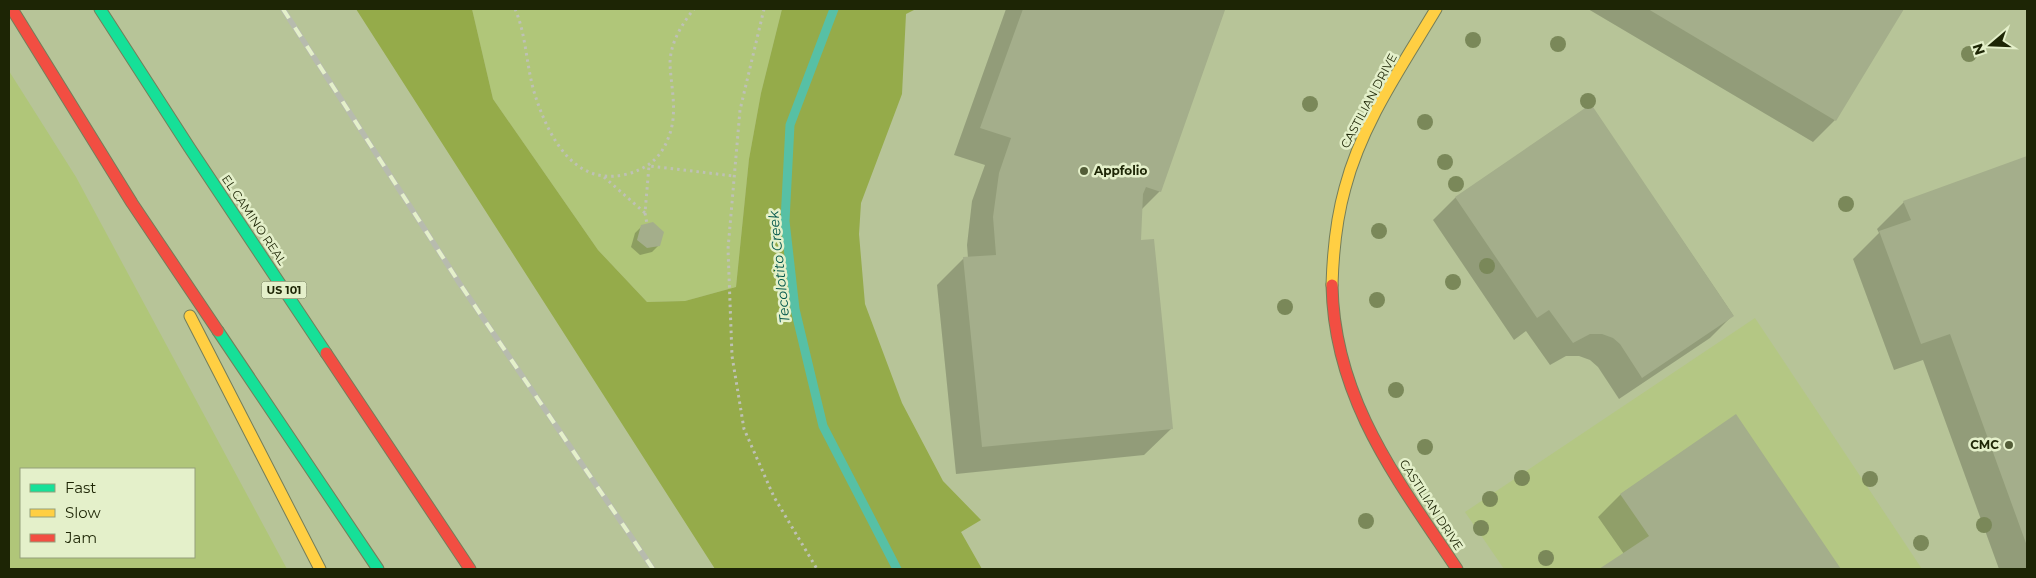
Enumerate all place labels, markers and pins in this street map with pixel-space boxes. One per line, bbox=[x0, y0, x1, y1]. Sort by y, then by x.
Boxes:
place label: Appfolio bbox=[1093, 163, 1147, 178]
marker: Appfolio bbox=[1078, 165, 1090, 177]
place label: CMC bbox=[1970, 437, 1999, 452]
marker: CMC bbox=[2003, 439, 2015, 451]

